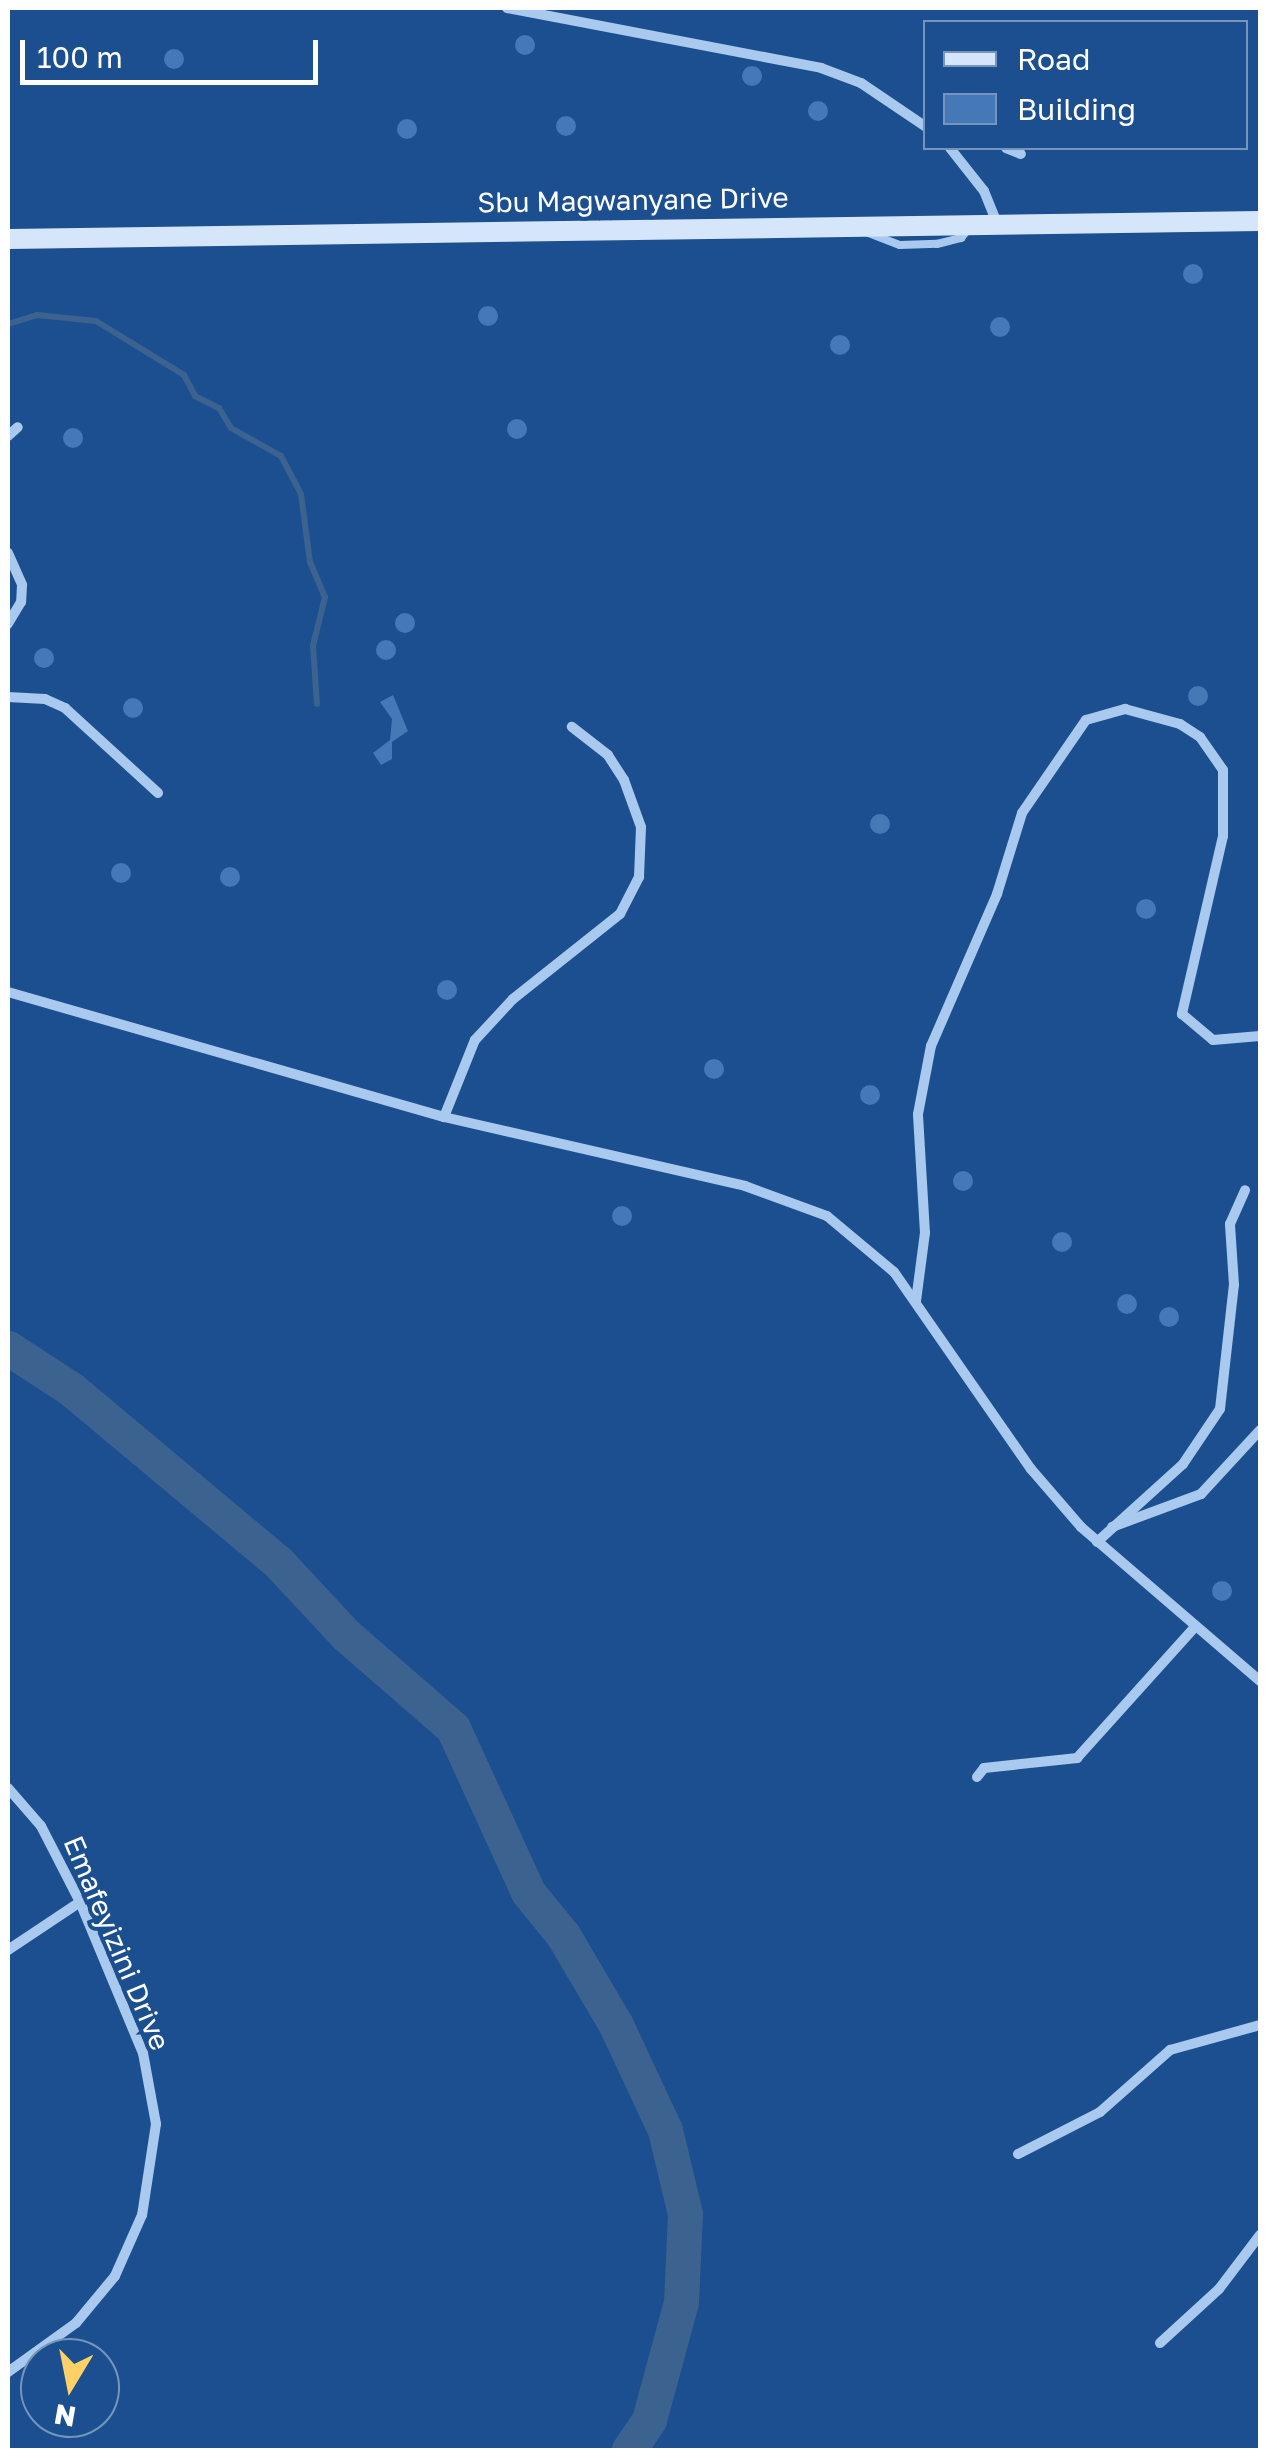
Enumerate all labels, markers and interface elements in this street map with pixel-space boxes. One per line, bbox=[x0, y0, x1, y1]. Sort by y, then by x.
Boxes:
scale bar bbox=[25, 20, 322, 82]
legend bbox=[923, 20, 1248, 150]
text: 100 m bbox=[37, 39, 123, 75]
text: Road bbox=[1017, 41, 1091, 77]
text: Building bbox=[1017, 91, 1136, 127]
street label: Sbu Magwanyane Drive bbox=[477, 180, 789, 220]
street label: Emafeyizini Drive bbox=[57, 1831, 177, 2055]
north arrow bbox=[20, 2338, 120, 2438]
text: N bbox=[52, 2398, 78, 2434]

